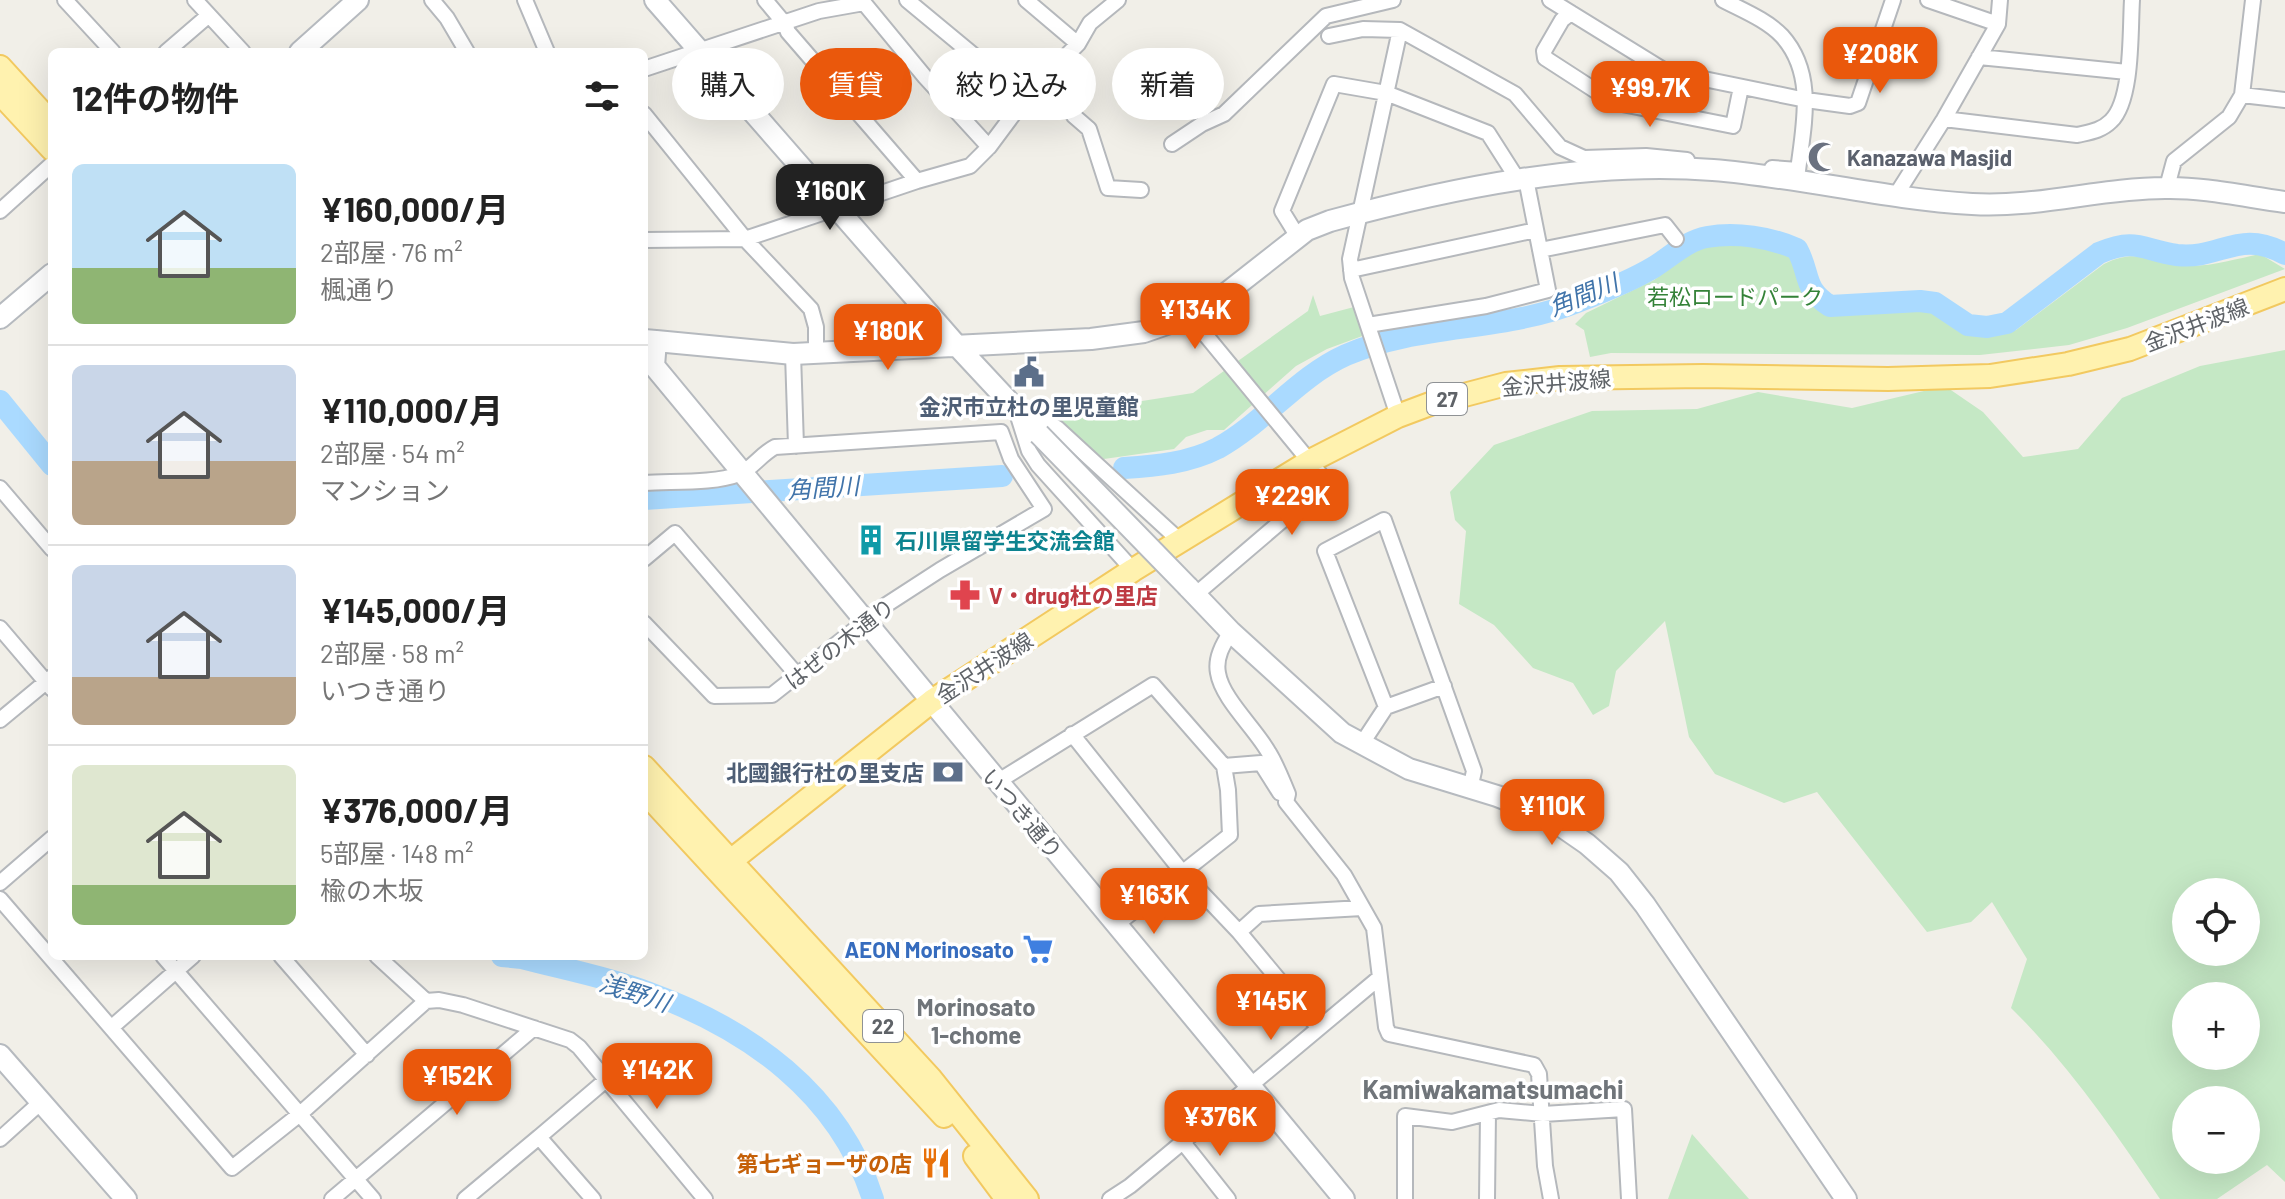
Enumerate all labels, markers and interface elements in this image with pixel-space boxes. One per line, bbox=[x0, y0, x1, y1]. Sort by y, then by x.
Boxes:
pin: ¥208K bbox=[1824, 27, 1936, 95]
text: ¥208K bbox=[1841, 37, 1919, 68]
chip: 購入 bbox=[672, 48, 784, 120]
chip: 賃貸 bbox=[800, 48, 912, 120]
chip: 絞り込み bbox=[928, 48, 1096, 120]
chip: 新着 bbox=[1112, 48, 1224, 120]
pin: ¥99.7K bbox=[1585, 61, 1715, 129]
text: ¥99.7K bbox=[1609, 71, 1691, 102]
icon: filters bbox=[580, 74, 624, 118]
text: 12件の物件 bbox=[72, 77, 239, 118]
mosque icon: Kanazawa Masjid bbox=[1806, 140, 1840, 174]
place label: Kanazawa Masjid bbox=[1847, 144, 2012, 170]
pin: ¥160K bbox=[774, 164, 886, 232]
text: ¥160K bbox=[794, 174, 866, 205]
text: ¥160,000/月 bbox=[320, 188, 509, 229]
icon: home bbox=[136, 196, 232, 292]
text: 2部屋 · 76 m² bbox=[320, 236, 463, 267]
water label: 角間川 bbox=[1544, 266, 1625, 321]
text: 楓通り bbox=[320, 273, 398, 304]
pin: ¥134K bbox=[1139, 283, 1251, 351]
park label: 若松ロードパーク bbox=[1647, 283, 1823, 309]
street label: 金沢井波線 bbox=[2140, 292, 2252, 356]
text: ¥134K bbox=[1158, 293, 1232, 324]
pin: ¥180K bbox=[832, 304, 944, 372]
text: ¥180K bbox=[852, 314, 924, 345]
public building icon: 金沢市立杜の里児童館 bbox=[1012, 355, 1046, 389]
street label: 金沢井波線 bbox=[1500, 364, 1612, 400]
road number: 27 bbox=[1427, 383, 1467, 415]
text: ¥110,000/月 bbox=[320, 389, 503, 430]
place label: 金沢市立杜の里児童館 bbox=[919, 393, 1139, 419]
icon: home bbox=[136, 397, 232, 493]
text: 2部屋 · 54 m² bbox=[320, 437, 465, 468]
pin: ¥229K bbox=[1236, 469, 1348, 537]
water label: 角間川 bbox=[786, 470, 863, 504]
text: マンション bbox=[320, 474, 450, 505]
text: ¥229K bbox=[1253, 479, 1331, 510]
building icon: 石川県留学生交流会館 bbox=[854, 523, 888, 557]
place label: 石川県留学生交流会館 bbox=[895, 527, 1115, 553]
pharmacy icon: V・drug杜の里店 bbox=[948, 578, 982, 612]
place label: V・drug杜の里店 bbox=[989, 582, 1158, 608]
text: ¥145,000/月 bbox=[320, 589, 511, 630]
street label: はぜの木通り bbox=[779, 592, 899, 694]
icon: home bbox=[136, 597, 232, 693]
street label: 金沢井波線 bbox=[931, 626, 1037, 708]
text: 2部屋 · 58 m² bbox=[320, 637, 464, 668]
text: いつき通り bbox=[320, 674, 450, 705]
bank icon: 北國銀行杜の里支店 bbox=[931, 755, 965, 789]
place label: 北國銀行杜の里支店 bbox=[726, 759, 924, 785]
street label: いつき通り bbox=[978, 763, 1068, 863]
pin: ¥110K bbox=[1496, 779, 1608, 847]
text: ¥376,000/月 bbox=[320, 789, 513, 830]
text: ¥110K bbox=[1518, 789, 1586, 820]
icon: home bbox=[136, 797, 232, 893]
text: 5部屋 · 148 m² bbox=[320, 837, 473, 868]
pin: ¥163K bbox=[1098, 868, 1210, 936]
text: 楡の木坂 bbox=[320, 874, 424, 905]
text: ¥163K bbox=[1118, 878, 1190, 909]
map controls bbox=[2172, 878, 2260, 1174]
button: locate bbox=[2172, 878, 2260, 966]
supermarket icon: AEON Morinosato bbox=[1021, 932, 1055, 966]
place label: AEON Morinosato bbox=[845, 936, 1014, 962]
water label: 浅野川 bbox=[596, 967, 677, 1018]
pin: ¥145K bbox=[1215, 974, 1327, 1042]
button: + bbox=[2172, 982, 2260, 1070]
text: ¥145K bbox=[1234, 984, 1308, 1015]
district label: Morinosato 1-chome bbox=[916, 992, 1036, 1049]
road number: 22 bbox=[863, 1010, 903, 1042]
pin: ¥142K bbox=[601, 1043, 713, 1111]
pin: ¥152K bbox=[401, 1049, 513, 1117]
text: ¥142K bbox=[620, 1053, 694, 1084]
text: ¥152K bbox=[421, 1059, 493, 1090]
district label: Kamiwakamatsumachi bbox=[1362, 1073, 1624, 1104]
button: − bbox=[2172, 1086, 2260, 1174]
pin: ¥376K bbox=[1164, 1090, 1276, 1158]
text: ¥376K bbox=[1182, 1100, 1258, 1131]
restaurant icon: 第七ギョーザの店 bbox=[919, 1146, 953, 1180]
place label: 第七ギョーザの店 bbox=[736, 1150, 912, 1176]

